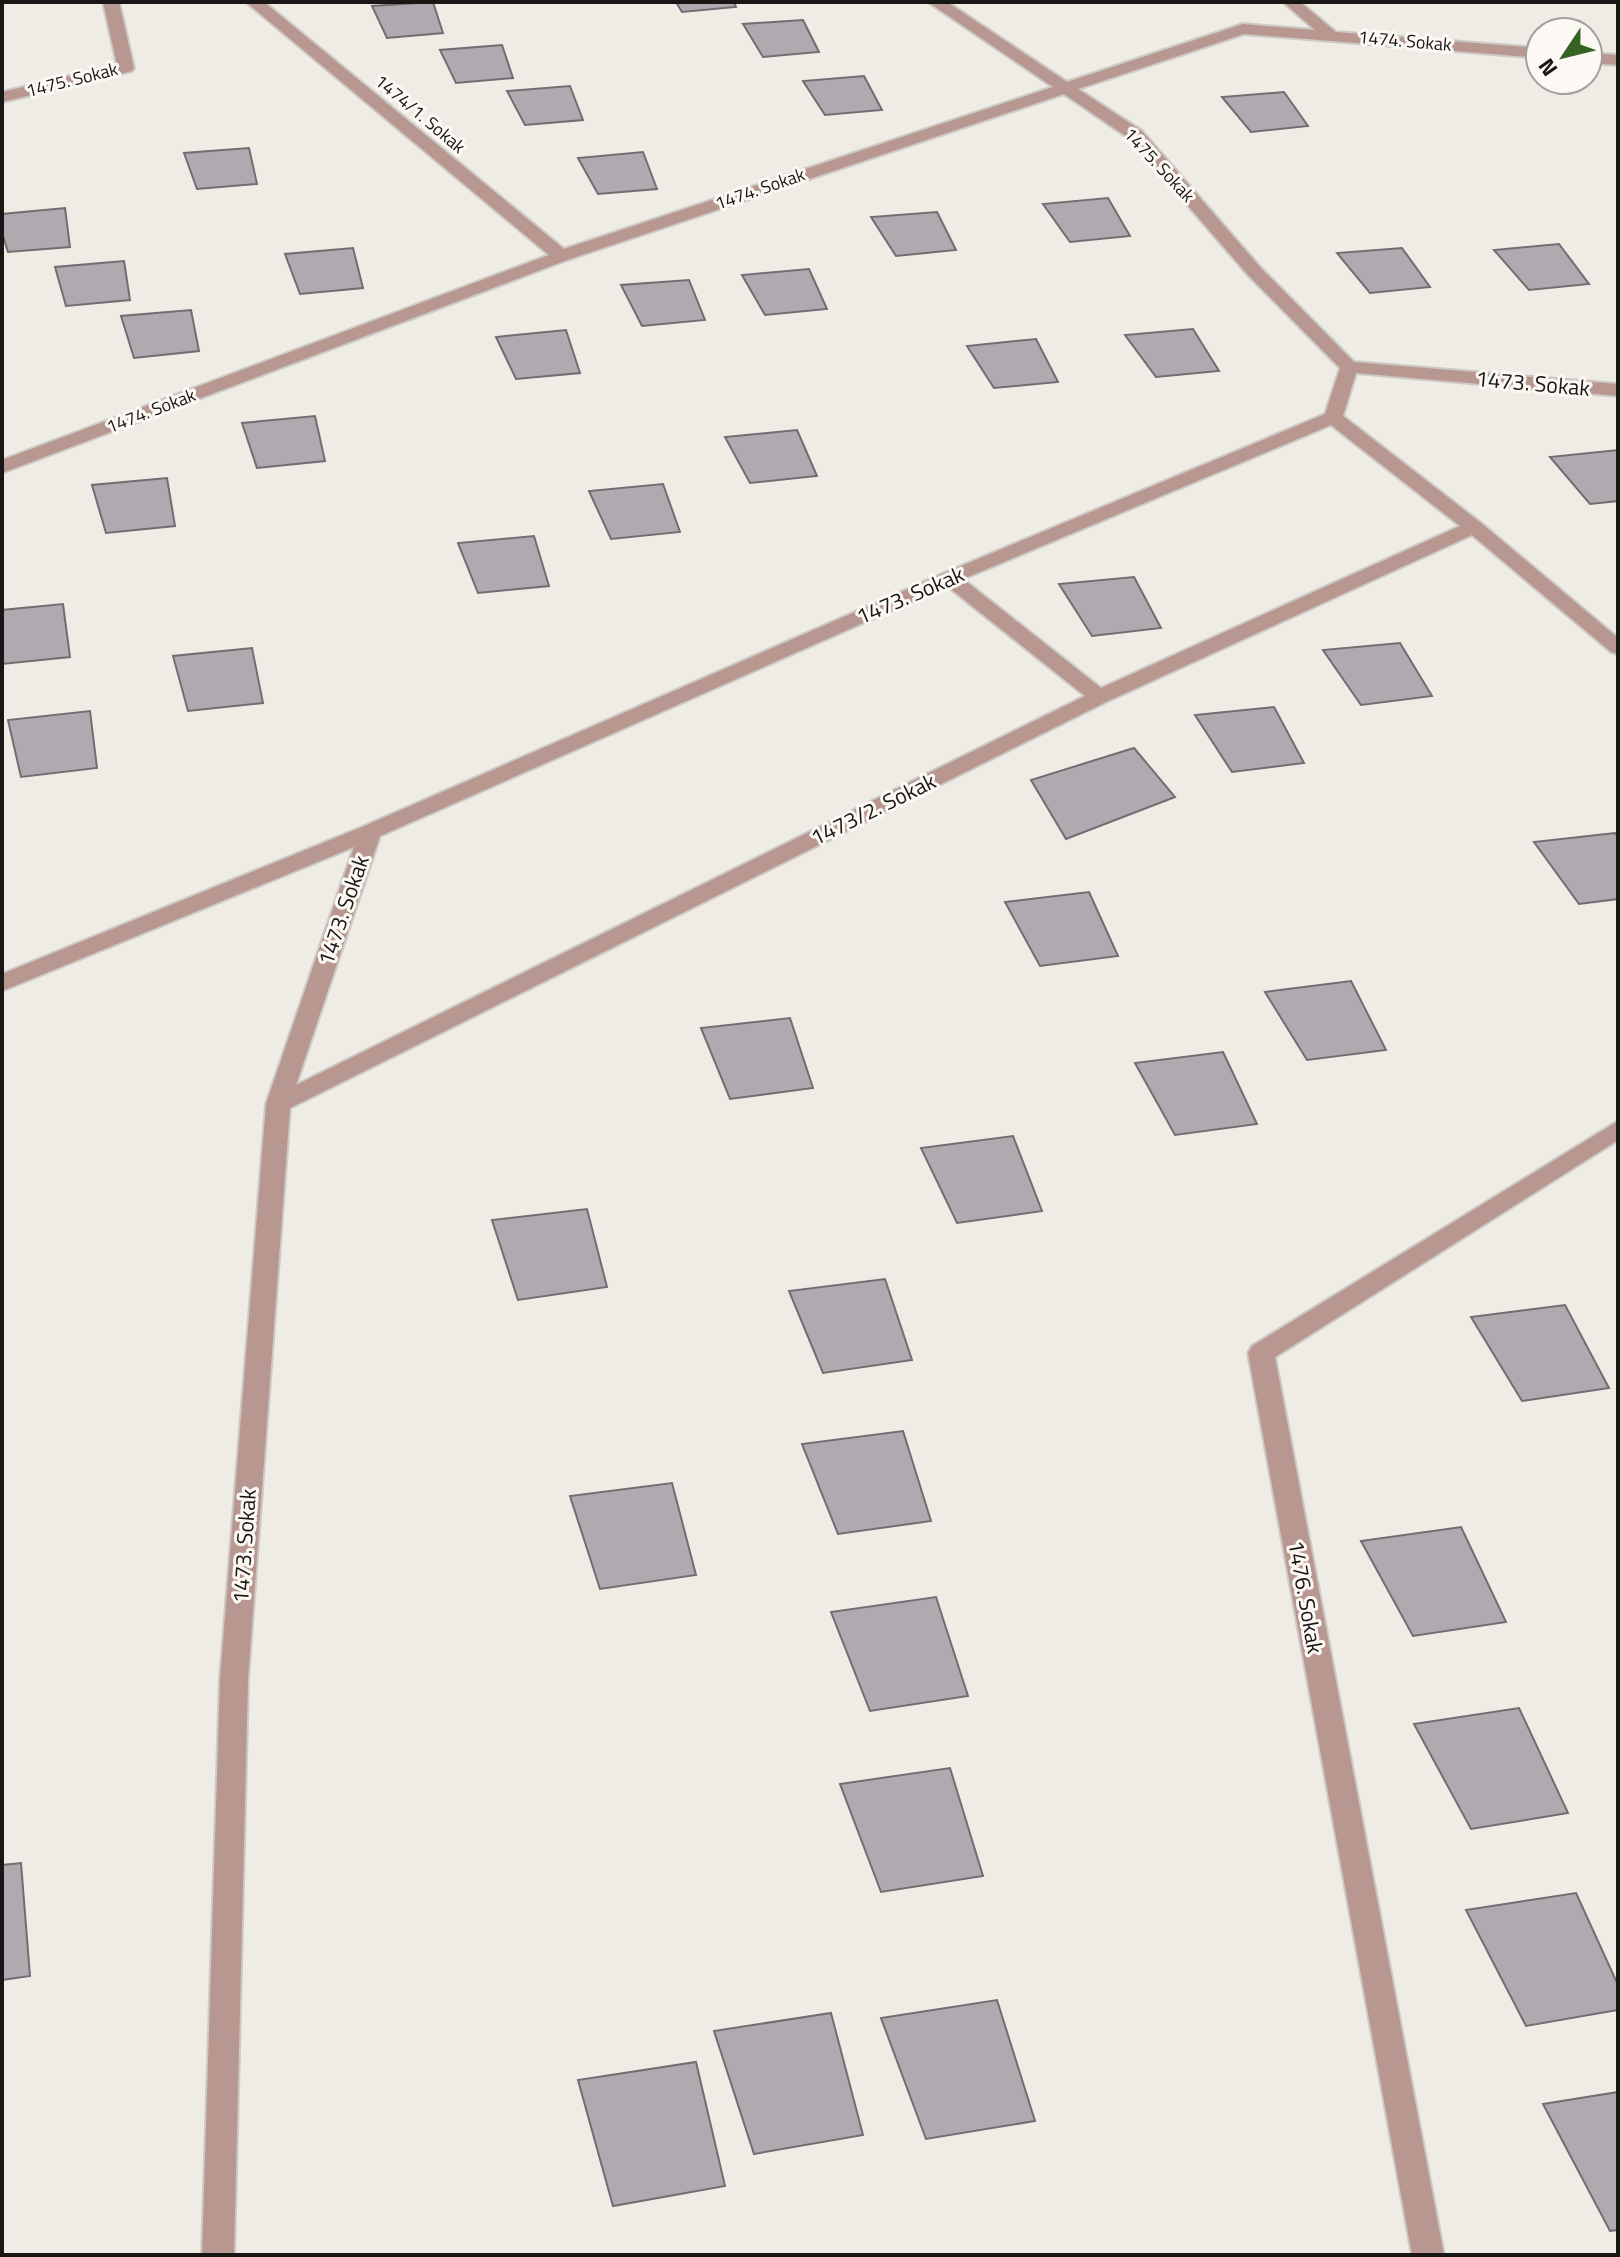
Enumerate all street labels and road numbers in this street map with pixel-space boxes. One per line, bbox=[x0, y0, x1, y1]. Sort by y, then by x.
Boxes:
street label: 1474. Sokak bbox=[1357, 23, 1453, 58]
street label: 1475. Sokak bbox=[23, 55, 121, 104]
street label: 1474/1. Sokak bbox=[369, 68, 472, 160]
street label: 1475. Sokak bbox=[1118, 121, 1201, 208]
street label: 1474. Sokak bbox=[711, 160, 809, 217]
street label: 1473. Sokak bbox=[1475, 361, 1592, 405]
street label: 1474. Sokak bbox=[102, 381, 200, 440]
street label: 1473. Sokak bbox=[851, 557, 970, 633]
street label: 1473/2. Sokak bbox=[804, 764, 942, 854]
street label: 1473. Sokak bbox=[308, 850, 378, 970]
street label: 1473. Sokak bbox=[223, 1487, 265, 1604]
street label: 1476. Sokak bbox=[1279, 1538, 1333, 1657]

